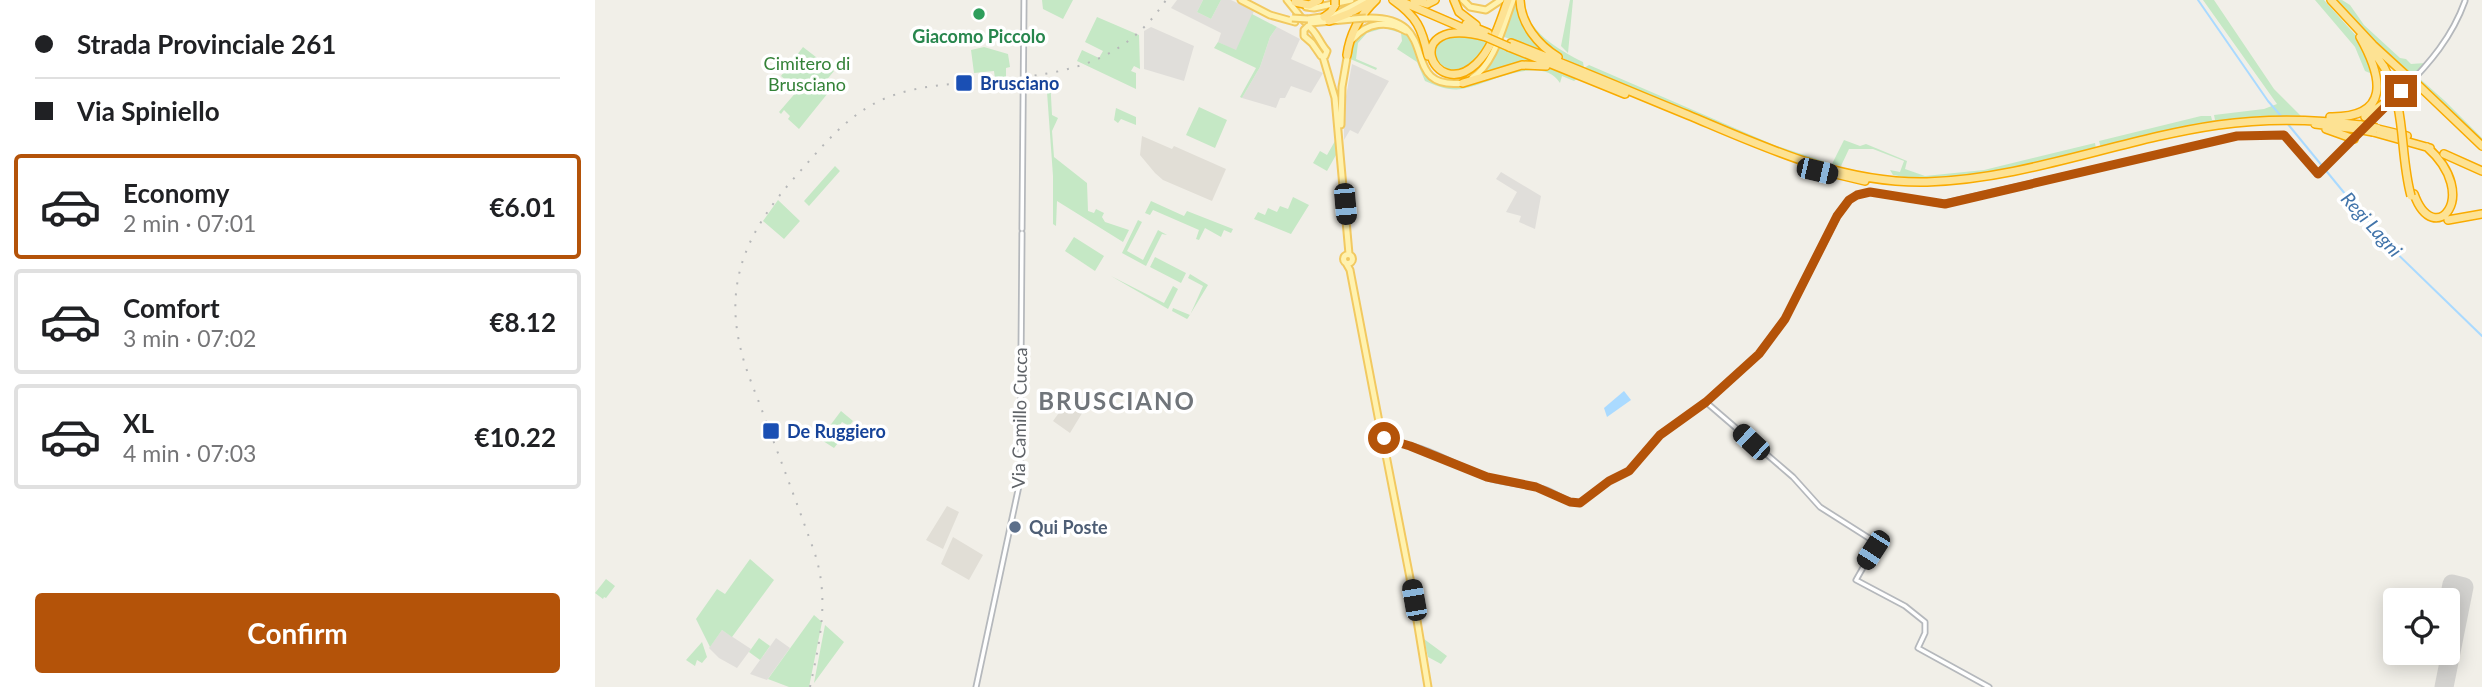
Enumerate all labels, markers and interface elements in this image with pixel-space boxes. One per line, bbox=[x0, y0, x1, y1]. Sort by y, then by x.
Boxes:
marker: Giacomo Piccolo bbox=[971, 6, 987, 22]
place label: Giacomo Piccolo bbox=[912, 25, 1046, 47]
text: Strada Provinciale 261 bbox=[77, 28, 336, 60]
park label: Cimitero di Brusciano bbox=[764, 52, 850, 95]
place label: Brusciano bbox=[980, 72, 1059, 94]
marker: Brusciano bbox=[954, 73, 974, 93]
route end bbox=[2385, 75, 2417, 107]
text: Via Spiniello bbox=[77, 95, 220, 127]
car bbox=[1795, 156, 1840, 186]
icon: car bbox=[39, 175, 102, 238]
text: Economy bbox=[123, 177, 229, 209]
car bbox=[1333, 182, 1358, 226]
water label: Regi Lagni bbox=[2337, 187, 2408, 262]
text: €6.01 bbox=[490, 191, 556, 223]
text: 2 min · 07:01 bbox=[123, 209, 256, 237]
icon: car bbox=[39, 290, 102, 353]
text: Comfort bbox=[123, 292, 220, 324]
text: €8.12 bbox=[490, 306, 556, 338]
text: 3 min · 07:02 bbox=[123, 324, 256, 352]
street label: Via Camillo Cucca bbox=[1007, 347, 1031, 489]
district label: BRUSCIANO bbox=[1038, 386, 1196, 415]
icon: car bbox=[39, 405, 102, 468]
text: XL bbox=[123, 407, 154, 439]
place label: De Ruggiero bbox=[787, 420, 886, 442]
car bbox=[1729, 420, 1774, 464]
text: €10.22 bbox=[474, 421, 556, 453]
marker: De Ruggiero bbox=[761, 421, 781, 441]
route start bbox=[1368, 422, 1400, 454]
text: 4 min · 07:03 bbox=[123, 439, 256, 467]
place label: Qui Poste bbox=[1029, 516, 1108, 538]
marker: Qui Poste bbox=[1007, 519, 1023, 535]
car bbox=[1853, 527, 1894, 573]
car bbox=[1401, 577, 1428, 623]
map controls bbox=[2383, 588, 2460, 665]
button: locate bbox=[2383, 588, 2460, 665]
button: Confirm bbox=[35, 593, 560, 673]

